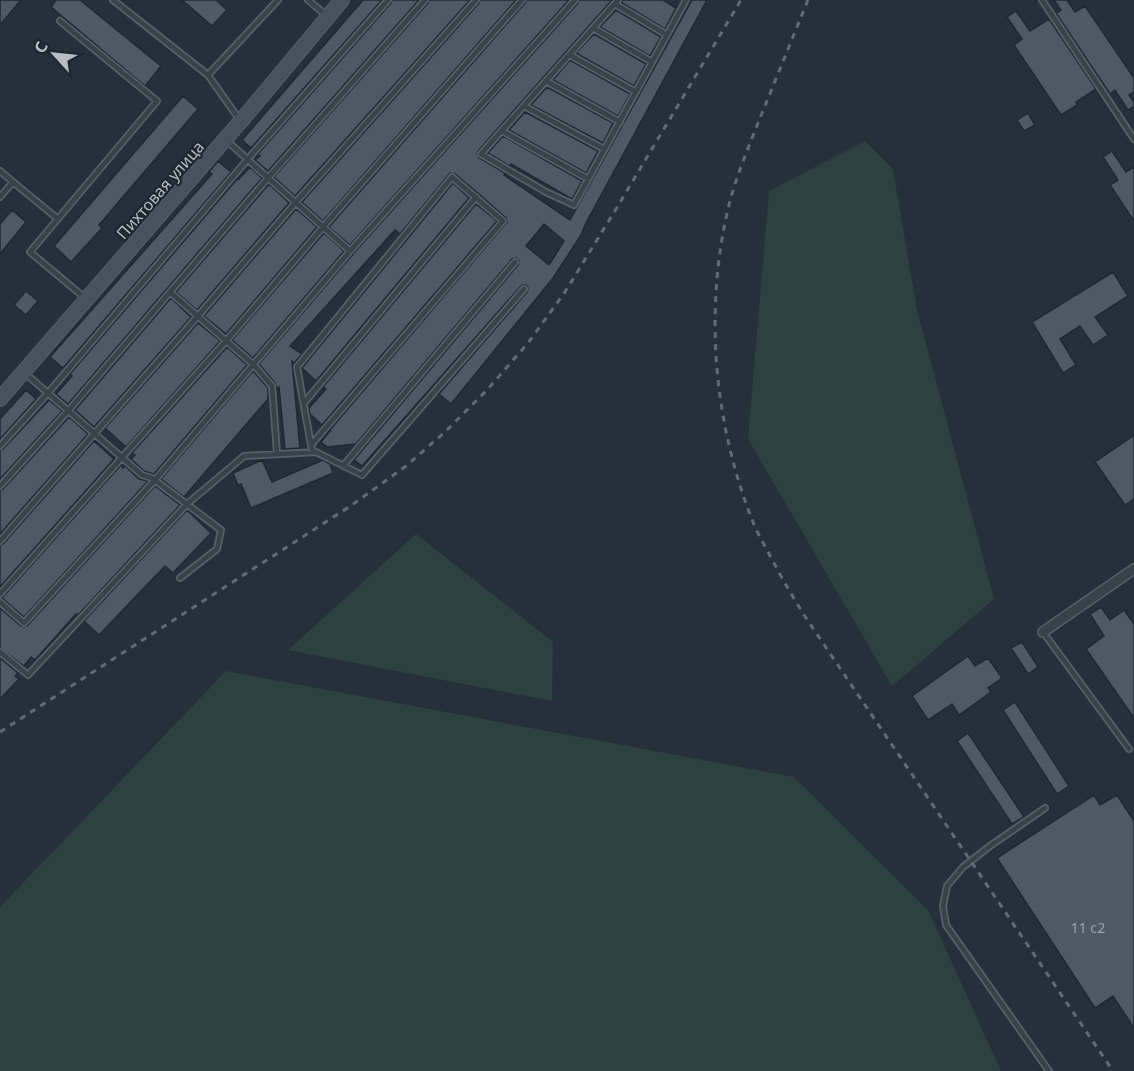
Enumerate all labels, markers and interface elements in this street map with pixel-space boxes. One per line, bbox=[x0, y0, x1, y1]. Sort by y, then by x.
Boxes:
north arrow bbox=[24, 24, 84, 84]
text: С bbox=[28, 38, 53, 57]
street label: Пихтовая улица bbox=[111, 136, 209, 244]
house number: 11 с2 bbox=[1071, 918, 1105, 937]

